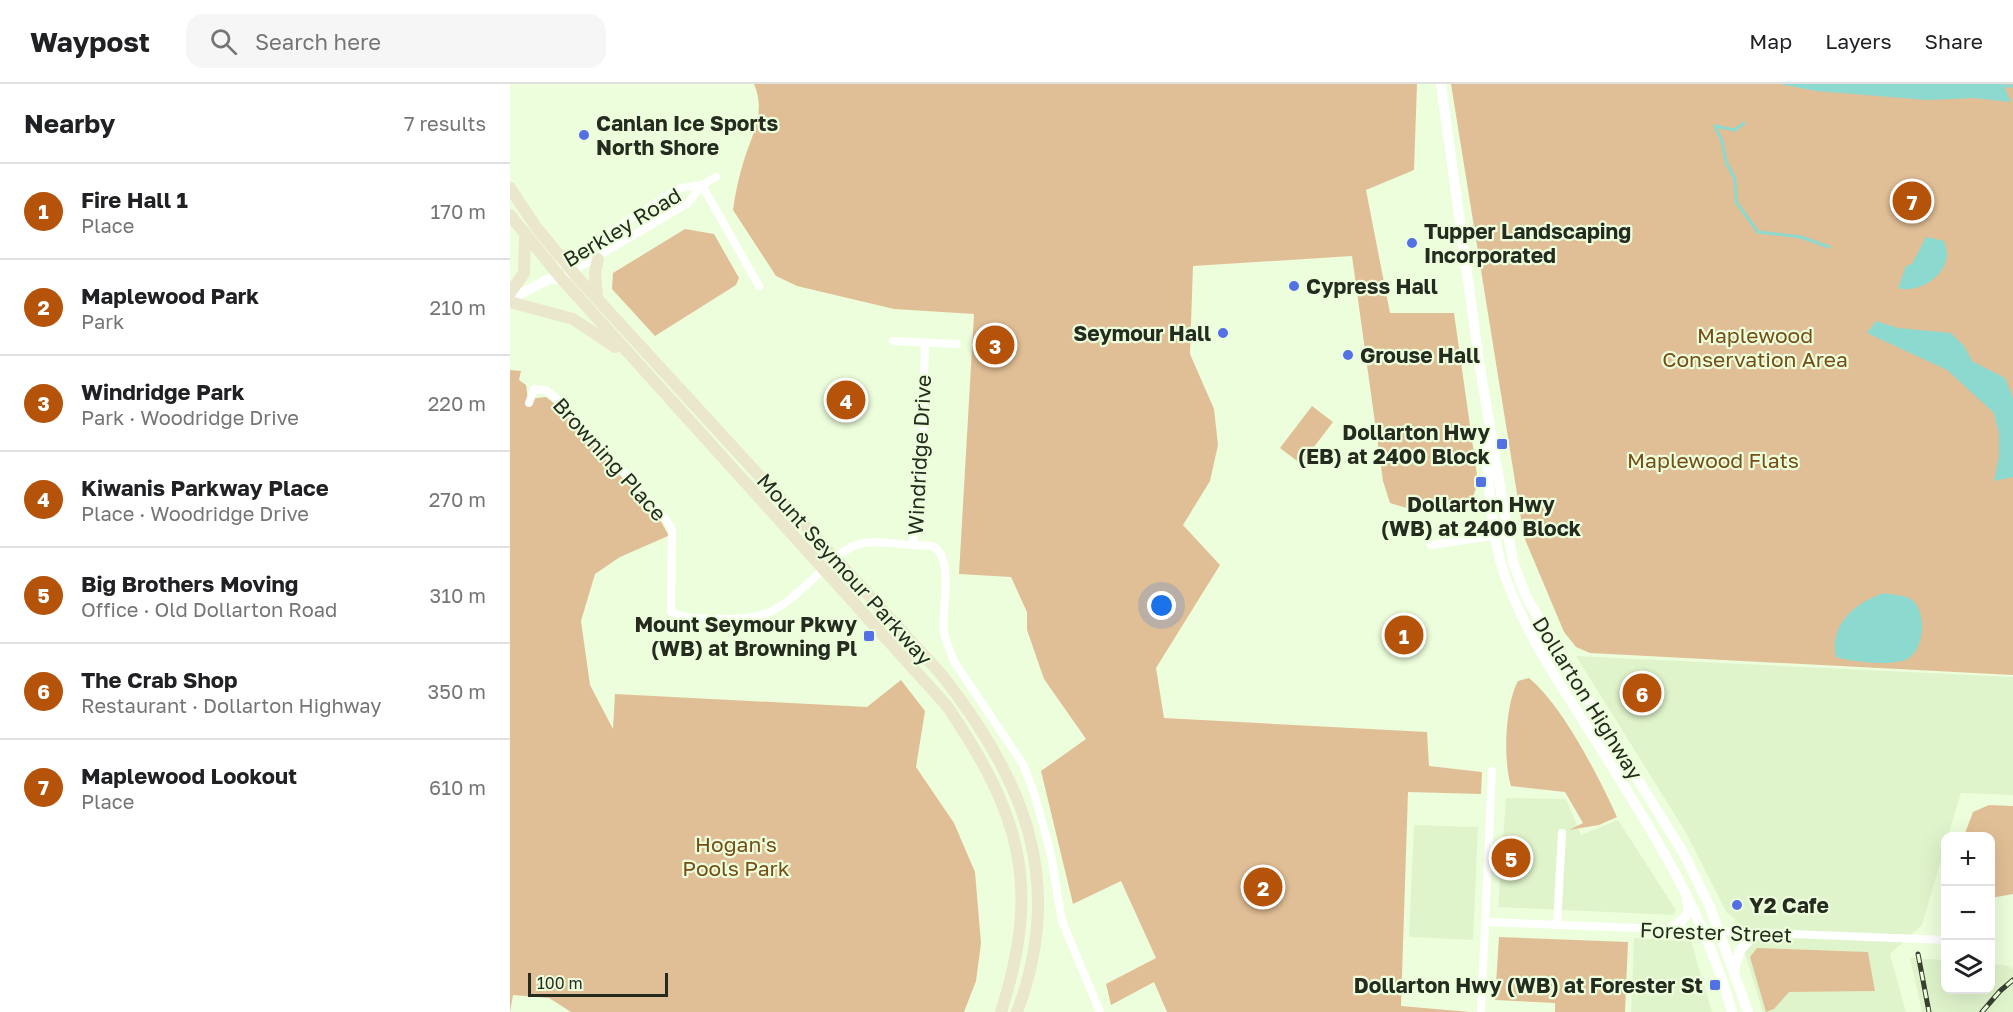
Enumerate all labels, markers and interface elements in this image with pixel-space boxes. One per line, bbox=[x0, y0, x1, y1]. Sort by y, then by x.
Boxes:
search box bbox=[186, 14, 606, 68]
text: Waypost bbox=[30, 25, 150, 58]
icon: search bbox=[207, 25, 240, 58]
text: Search here bbox=[255, 28, 381, 55]
text: Map bbox=[1749, 28, 1792, 54]
text: Layers bbox=[1825, 28, 1892, 54]
text: Share bbox=[1925, 28, 1983, 54]
text: Nearby bbox=[24, 108, 115, 139]
place label: Canlan Ice Sports North Shore bbox=[596, 110, 778, 160]
text: 7 results bbox=[404, 111, 486, 135]
marker: Canlan Ice Sports North Shore bbox=[577, 128, 591, 142]
pin: 7 bbox=[1892, 178, 1932, 224]
street label: Berkley Road bbox=[558, 182, 686, 272]
text: Fire Hall 1 bbox=[81, 186, 188, 213]
text: 1 bbox=[38, 199, 49, 223]
text: 170 m bbox=[431, 199, 486, 223]
text: Place bbox=[81, 213, 134, 237]
place label: Tupper Landscaping Incorporated bbox=[1424, 218, 1631, 268]
marker: Tupper Landscaping Incorporated bbox=[1405, 236, 1419, 250]
place label: Cypress Hall bbox=[1306, 273, 1438, 299]
marker: Cypress Hall bbox=[1287, 279, 1301, 293]
text: Maplewood Park bbox=[81, 282, 259, 309]
text: 2 bbox=[37, 295, 50, 319]
text: 210 m bbox=[430, 295, 486, 319]
text: Park bbox=[81, 309, 124, 333]
place label: Seymour Hall bbox=[1073, 320, 1211, 346]
pin: 3 bbox=[976, 322, 1014, 368]
park label: Maplewood Conservation Area bbox=[1662, 322, 1848, 372]
marker: Seymour Hall bbox=[1216, 326, 1230, 340]
place label: Grouse Hall bbox=[1360, 342, 1480, 368]
marker: Grouse Hall bbox=[1341, 348, 1355, 362]
street label: Windridge Drive bbox=[902, 374, 936, 536]
text: Windridge Park bbox=[81, 378, 245, 405]
pin: 4 bbox=[826, 378, 866, 422]
text: 3 bbox=[37, 391, 50, 415]
text: 220 m bbox=[428, 391, 486, 415]
street label: Browning Place bbox=[548, 392, 672, 526]
text: Park · Woodridge Drive bbox=[81, 405, 299, 429]
place label: Dollarton Hwy (EB) at 2400 Block bbox=[1298, 419, 1490, 469]
marker: Dollarton Hwy (EB) at 2400 Block bbox=[1495, 437, 1509, 451]
park label: Maplewood Flats bbox=[1627, 447, 1799, 473]
street label: Mount Seymour Parkway bbox=[752, 468, 938, 671]
text: Kiwanis Parkway Place bbox=[81, 474, 329, 501]
marker: Dollarton Hwy (WB) at 2400 Block bbox=[1474, 475, 1488, 489]
text: 4 bbox=[37, 487, 50, 511]
text: 270 m bbox=[429, 487, 486, 511]
place label: Dollarton Hwy (WB) at 2400 Block bbox=[1381, 491, 1581, 541]
text: Place · Woodridge Drive bbox=[81, 501, 309, 525]
text: Big Brothers Moving bbox=[81, 570, 298, 597]
text: 5 bbox=[37, 583, 50, 607]
text: 310 m bbox=[430, 583, 486, 607]
your location bbox=[1147, 591, 1176, 620]
text: Office · Old Dollarton Road bbox=[81, 597, 337, 621]
place label: Mount Seymour Pkwy (WB) at Browning Pl bbox=[634, 611, 857, 661]
pin: 1 bbox=[1384, 612, 1424, 658]
street label: Dollarton Highway bbox=[1527, 612, 1649, 785]
marker: Mount Seymour Pkwy (WB) at Browning Pl bbox=[862, 629, 876, 643]
text: The Crab Shop bbox=[81, 666, 238, 693]
pin: 6 bbox=[1622, 670, 1662, 716]
text: 6 bbox=[37, 679, 50, 703]
text: 350 m bbox=[428, 679, 486, 703]
text: Restaurant · Dollarton Highway bbox=[81, 693, 381, 717]
text: Maplewood Lookout bbox=[81, 762, 297, 789]
text: 7 bbox=[38, 775, 49, 799]
text: 610 m bbox=[429, 775, 486, 799]
text: Place bbox=[81, 789, 134, 813]
park label: Hogan's Pools Park bbox=[682, 831, 790, 881]
map controls bbox=[1941, 832, 1995, 994]
button: + bbox=[1941, 832, 1995, 886]
pin: 5 bbox=[1492, 836, 1530, 880]
pin: 2 bbox=[1244, 864, 1282, 910]
button: − bbox=[1941, 886, 1995, 940]
place label: Y2 Cafe bbox=[1749, 892, 1829, 918]
marker: Y2 Cafe bbox=[1730, 898, 1744, 912]
street label: Forester Street bbox=[1639, 916, 1793, 948]
button: layers bbox=[1941, 940, 1995, 994]
scale bar bbox=[528, 970, 668, 998]
place label: Dollarton Hwy (WB) at Forester St bbox=[1354, 972, 1703, 998]
text: 100 m bbox=[537, 973, 583, 993]
marker: Dollarton Hwy (WB) at Forester St bbox=[1708, 978, 1722, 992]

